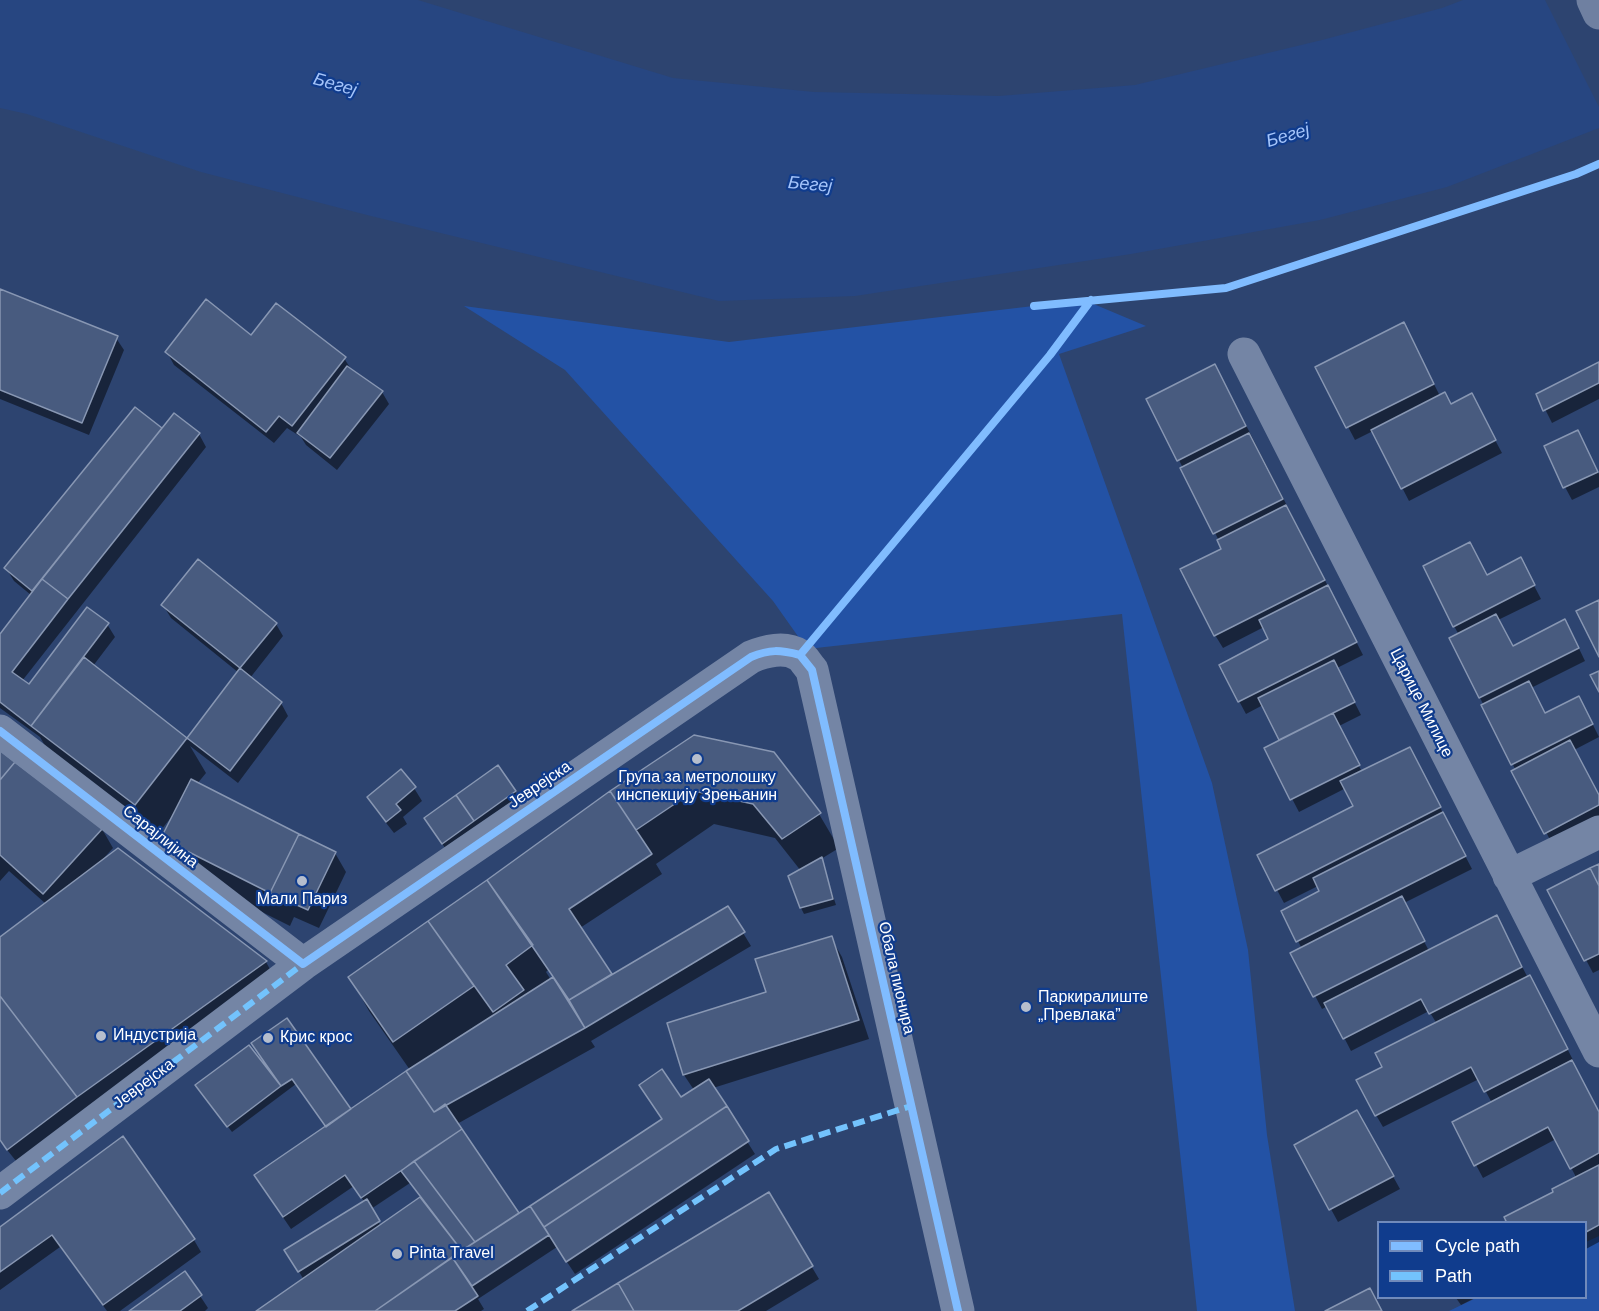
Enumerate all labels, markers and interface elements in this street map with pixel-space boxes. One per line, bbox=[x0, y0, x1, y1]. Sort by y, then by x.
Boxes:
water label: Бегеј bbox=[311, 68, 359, 102]
water label: Бегеј bbox=[1264, 119, 1312, 153]
water label: Бегеј bbox=[787, 172, 833, 198]
street label: Царице Милице bbox=[1385, 645, 1457, 761]
marker: Група за метролошку инспекцију Зрењанин bbox=[690, 752, 704, 766]
street label: Јеврејска bbox=[505, 757, 575, 813]
place label: Група за метролошку инспекцију Зрењанин bbox=[617, 768, 777, 806]
street label: Сарајлијина bbox=[118, 802, 202, 872]
marker: Мали Париз bbox=[295, 874, 309, 888]
place label: Мали Париз bbox=[257, 890, 347, 910]
street label: Обала пионира bbox=[874, 920, 918, 1036]
place label: Паркиралиште „Превлака” bbox=[1038, 988, 1148, 1026]
marker: Паркиралиште „Превлака” bbox=[1019, 1000, 1033, 1014]
place label: Индустрија bbox=[113, 1026, 196, 1046]
place label: Крис крос bbox=[280, 1028, 352, 1048]
marker: Индустрија bbox=[94, 1029, 108, 1043]
marker: Крис крос bbox=[261, 1031, 275, 1045]
street label: Јеврејска bbox=[110, 1055, 178, 1113]
legend bbox=[1377, 1221, 1587, 1299]
text: Cycle path bbox=[1435, 1236, 1520, 1256]
place label: Pinta Travel bbox=[409, 1244, 494, 1264]
marker: Pinta Travel bbox=[390, 1247, 404, 1261]
text: Path bbox=[1435, 1266, 1472, 1286]

